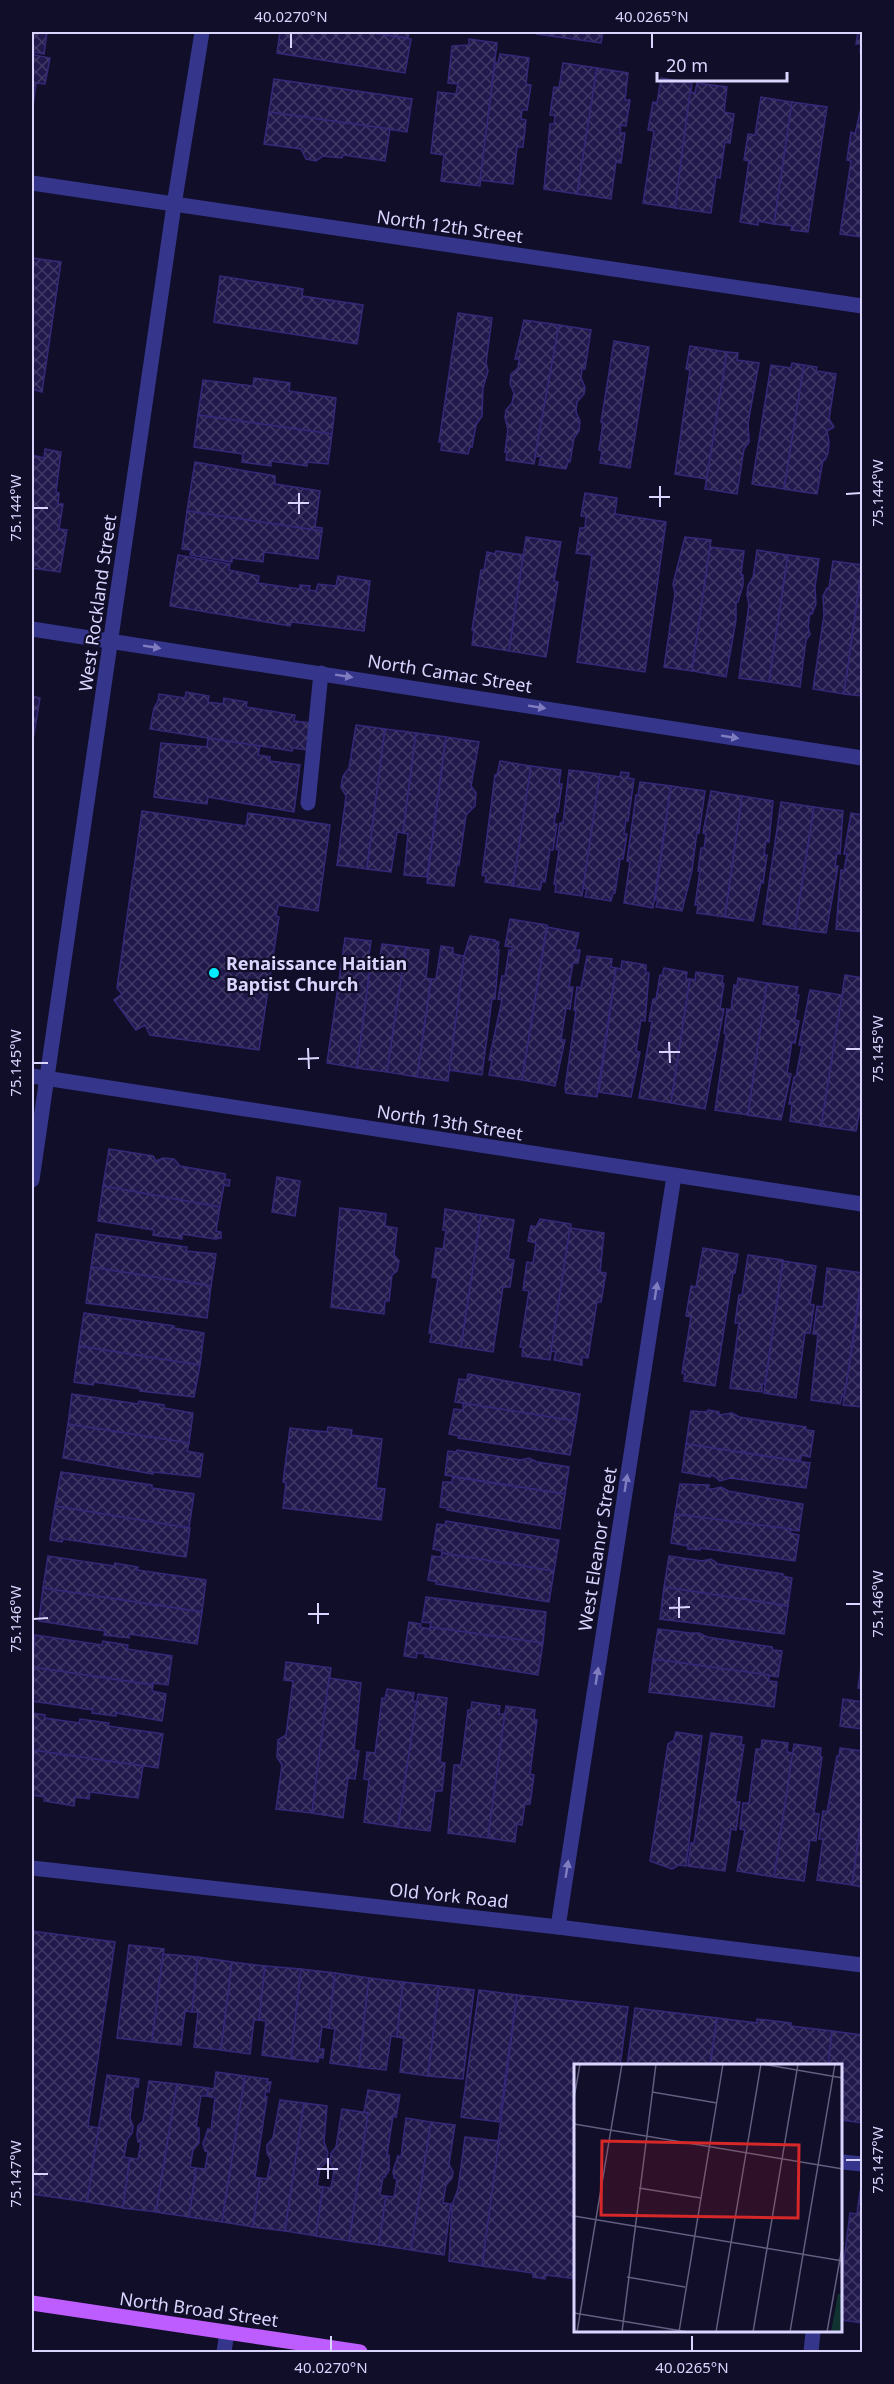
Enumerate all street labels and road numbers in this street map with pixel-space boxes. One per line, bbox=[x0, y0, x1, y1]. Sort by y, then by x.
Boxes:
street label: North 12th Street bbox=[375, 204, 525, 248]
street label: West Rockland Street bbox=[73, 512, 121, 693]
street label: North Camac Street bbox=[366, 648, 534, 698]
street label: North 13th Street bbox=[375, 1099, 525, 1145]
street label: West Eleanor Street bbox=[572, 1465, 622, 1633]
street label: Old York Road bbox=[388, 1877, 510, 1913]
street label: North Broad Street bbox=[118, 2286, 280, 2332]

